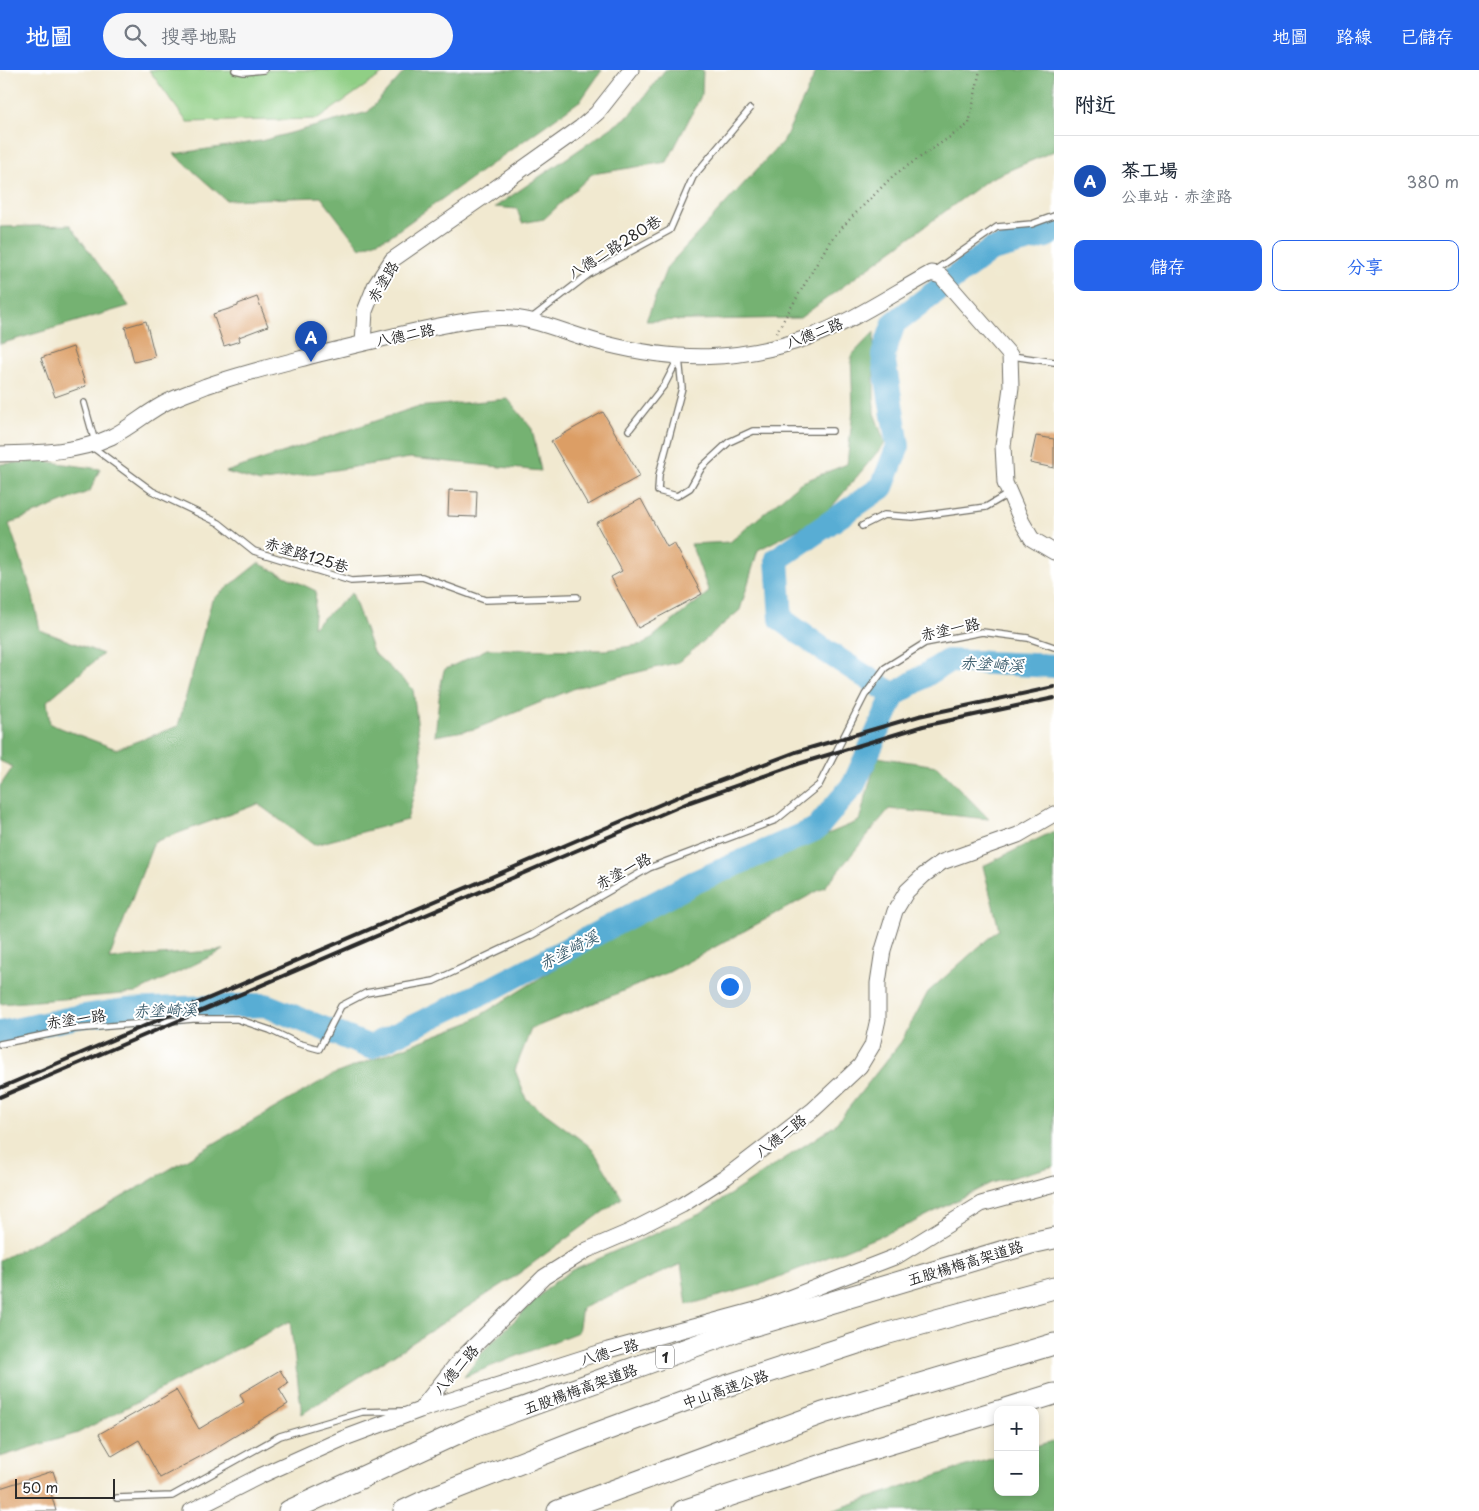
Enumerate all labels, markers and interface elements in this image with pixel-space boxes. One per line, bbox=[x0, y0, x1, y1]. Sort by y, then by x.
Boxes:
search box bbox=[103, 13, 453, 58]
text: 地圖 bbox=[25, 17, 73, 53]
icon: search bbox=[121, 21, 149, 49]
text: 搜尋地點 bbox=[161, 21, 237, 49]
text: 地圖 bbox=[1272, 22, 1308, 49]
text: 路線 bbox=[1336, 22, 1372, 49]
text: 已儲存 bbox=[1400, 22, 1454, 49]
text: 附近 bbox=[1074, 87, 1116, 119]
text: 茶工場 bbox=[1121, 155, 1178, 183]
text: A bbox=[1084, 169, 1096, 193]
text: 380 m bbox=[1407, 169, 1459, 193]
text: 公車站 · 赤塗路 bbox=[1121, 183, 1232, 207]
street label: 八德二路280巷 bbox=[563, 208, 665, 284]
button: 儲存 bbox=[1074, 240, 1262, 291]
button: 分享 bbox=[1272, 240, 1459, 291]
street label: 赤塗路 bbox=[361, 256, 403, 306]
street label: 八德二路 bbox=[782, 311, 846, 353]
street label: 八德二路 bbox=[373, 317, 437, 351]
pin: A bbox=[295, 321, 327, 362]
street label: 赤塗路125巷 bbox=[262, 530, 352, 578]
street label: 赤塗一路 bbox=[918, 611, 982, 645]
water label: 赤塗崎溪 bbox=[959, 649, 1026, 677]
street label: 赤塗一路 bbox=[591, 846, 655, 894]
water label: 赤塗崎溪 bbox=[534, 923, 603, 975]
your location bbox=[717, 974, 743, 1000]
water label: 赤塗崎溪 bbox=[133, 996, 198, 1022]
street label: 赤塗一路 bbox=[45, 1002, 107, 1034]
street label: 八德二路 bbox=[749, 1107, 811, 1163]
street label: 五股楊梅高架道路 bbox=[904, 1233, 1026, 1291]
street label: 八德一路 bbox=[577, 1332, 641, 1370]
street label: 八德二路 bbox=[427, 1339, 483, 1399]
road number: 1 bbox=[656, 1345, 674, 1368]
street label: 五股楊梅高架道路 bbox=[520, 1357, 640, 1419]
street label: 中山高速公路 bbox=[679, 1362, 771, 1414]
map controls bbox=[994, 1406, 1039, 1496]
button: + bbox=[994, 1406, 1039, 1451]
button: − bbox=[994, 1451, 1039, 1496]
scale bar bbox=[15, 1476, 115, 1499]
text: 50 m bbox=[22, 1477, 58, 1498]

